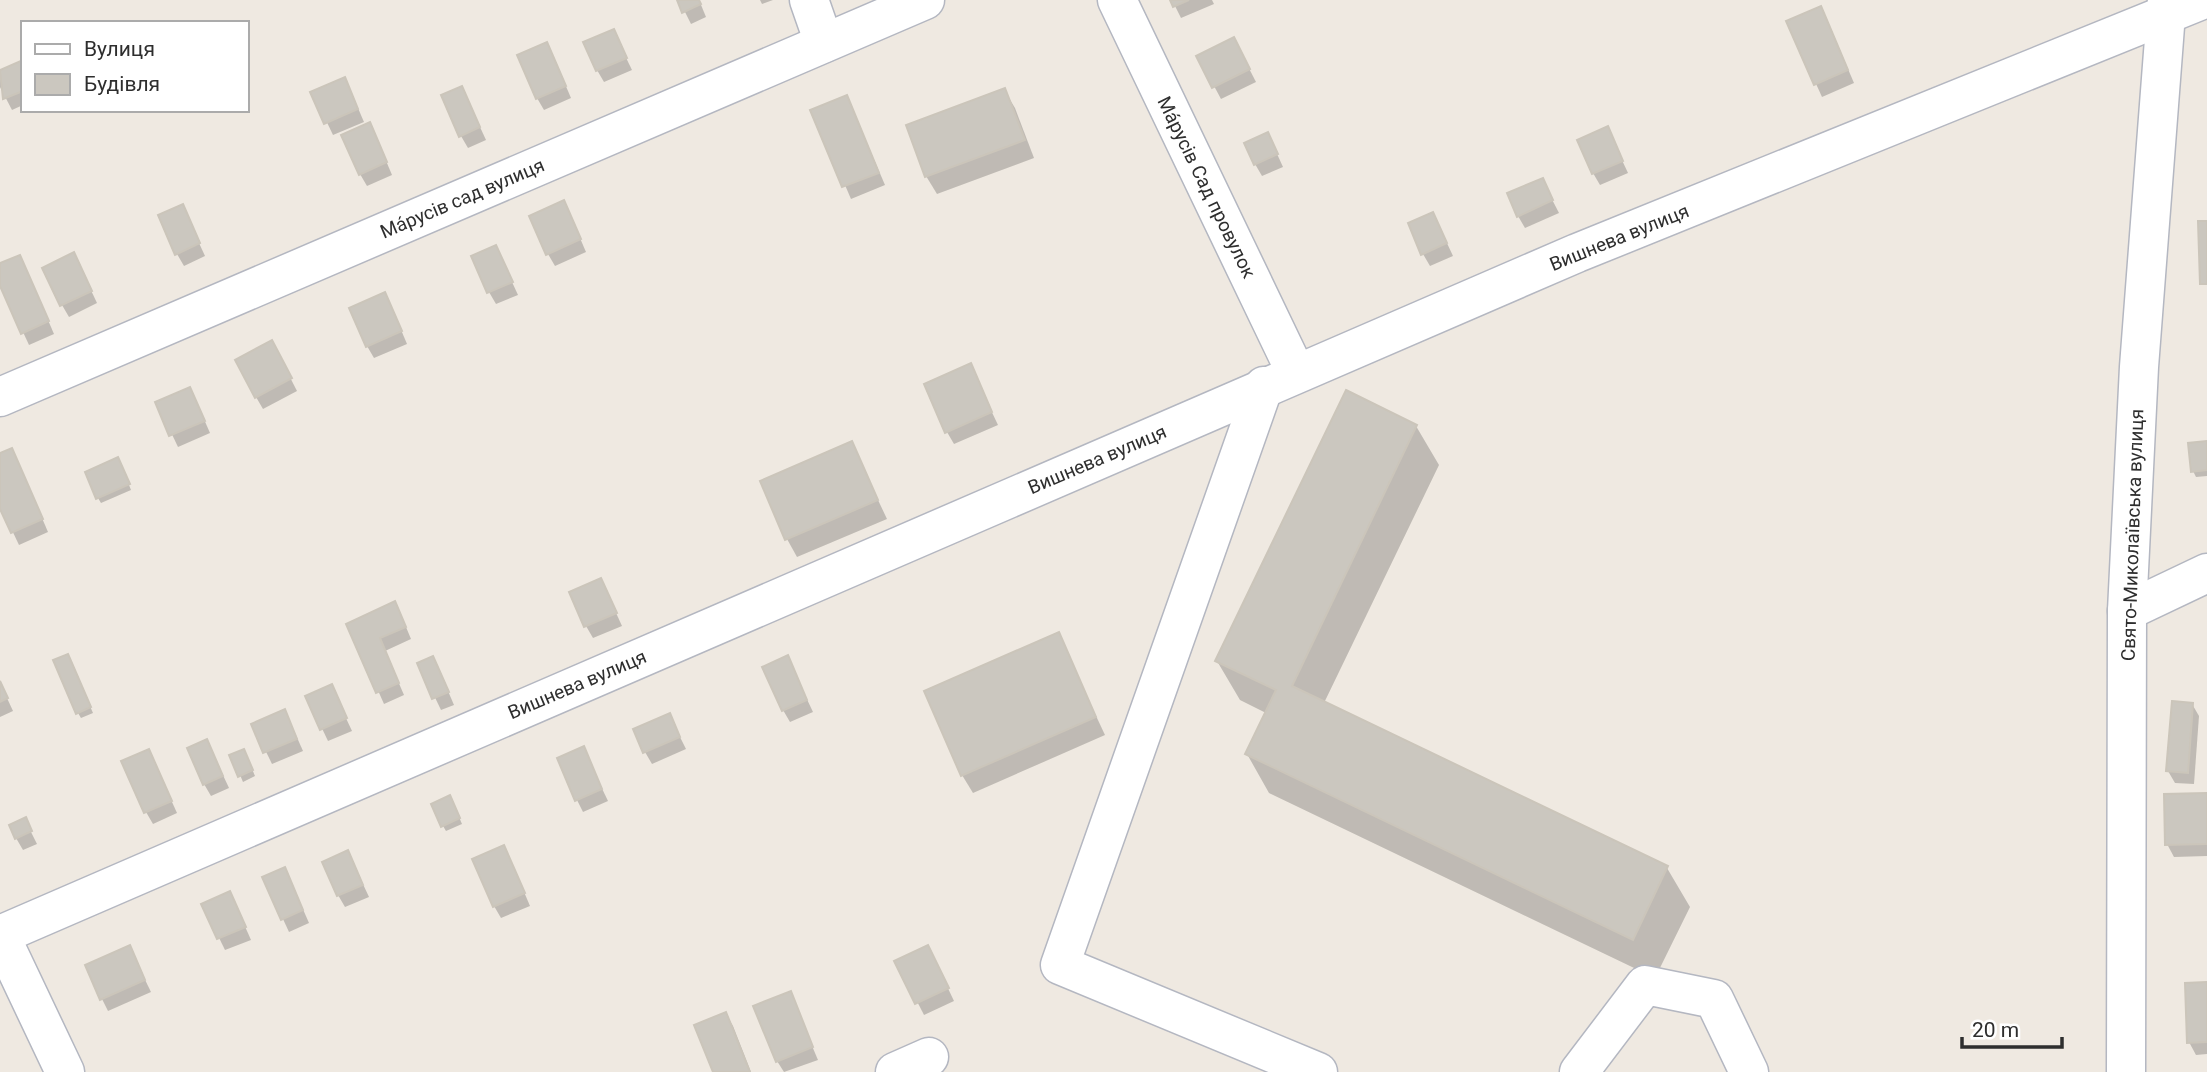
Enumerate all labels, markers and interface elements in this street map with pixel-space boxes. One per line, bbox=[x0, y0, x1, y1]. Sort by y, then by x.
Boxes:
legend bbox=[21, 21, 248, 112]
text: Вулиця bbox=[84, 37, 155, 61]
text: Будівля bbox=[84, 72, 160, 96]
street label: Мáрусів Сад провулок bbox=[1153, 93, 1261, 282]
street label: Мáрусів сад вулиця bbox=[377, 153, 548, 243]
street label: Вишнева вулиця bbox=[1546, 199, 1692, 276]
street label: Свято-Миколаївська вулиця bbox=[2117, 408, 2148, 662]
street label: Вишнева вулиця bbox=[1024, 420, 1170, 499]
street label: Вишнева вулиця bbox=[504, 645, 650, 724]
scale bar bbox=[1962, 1006, 2062, 1050]
text: 20 m bbox=[1972, 1018, 2019, 1042]

